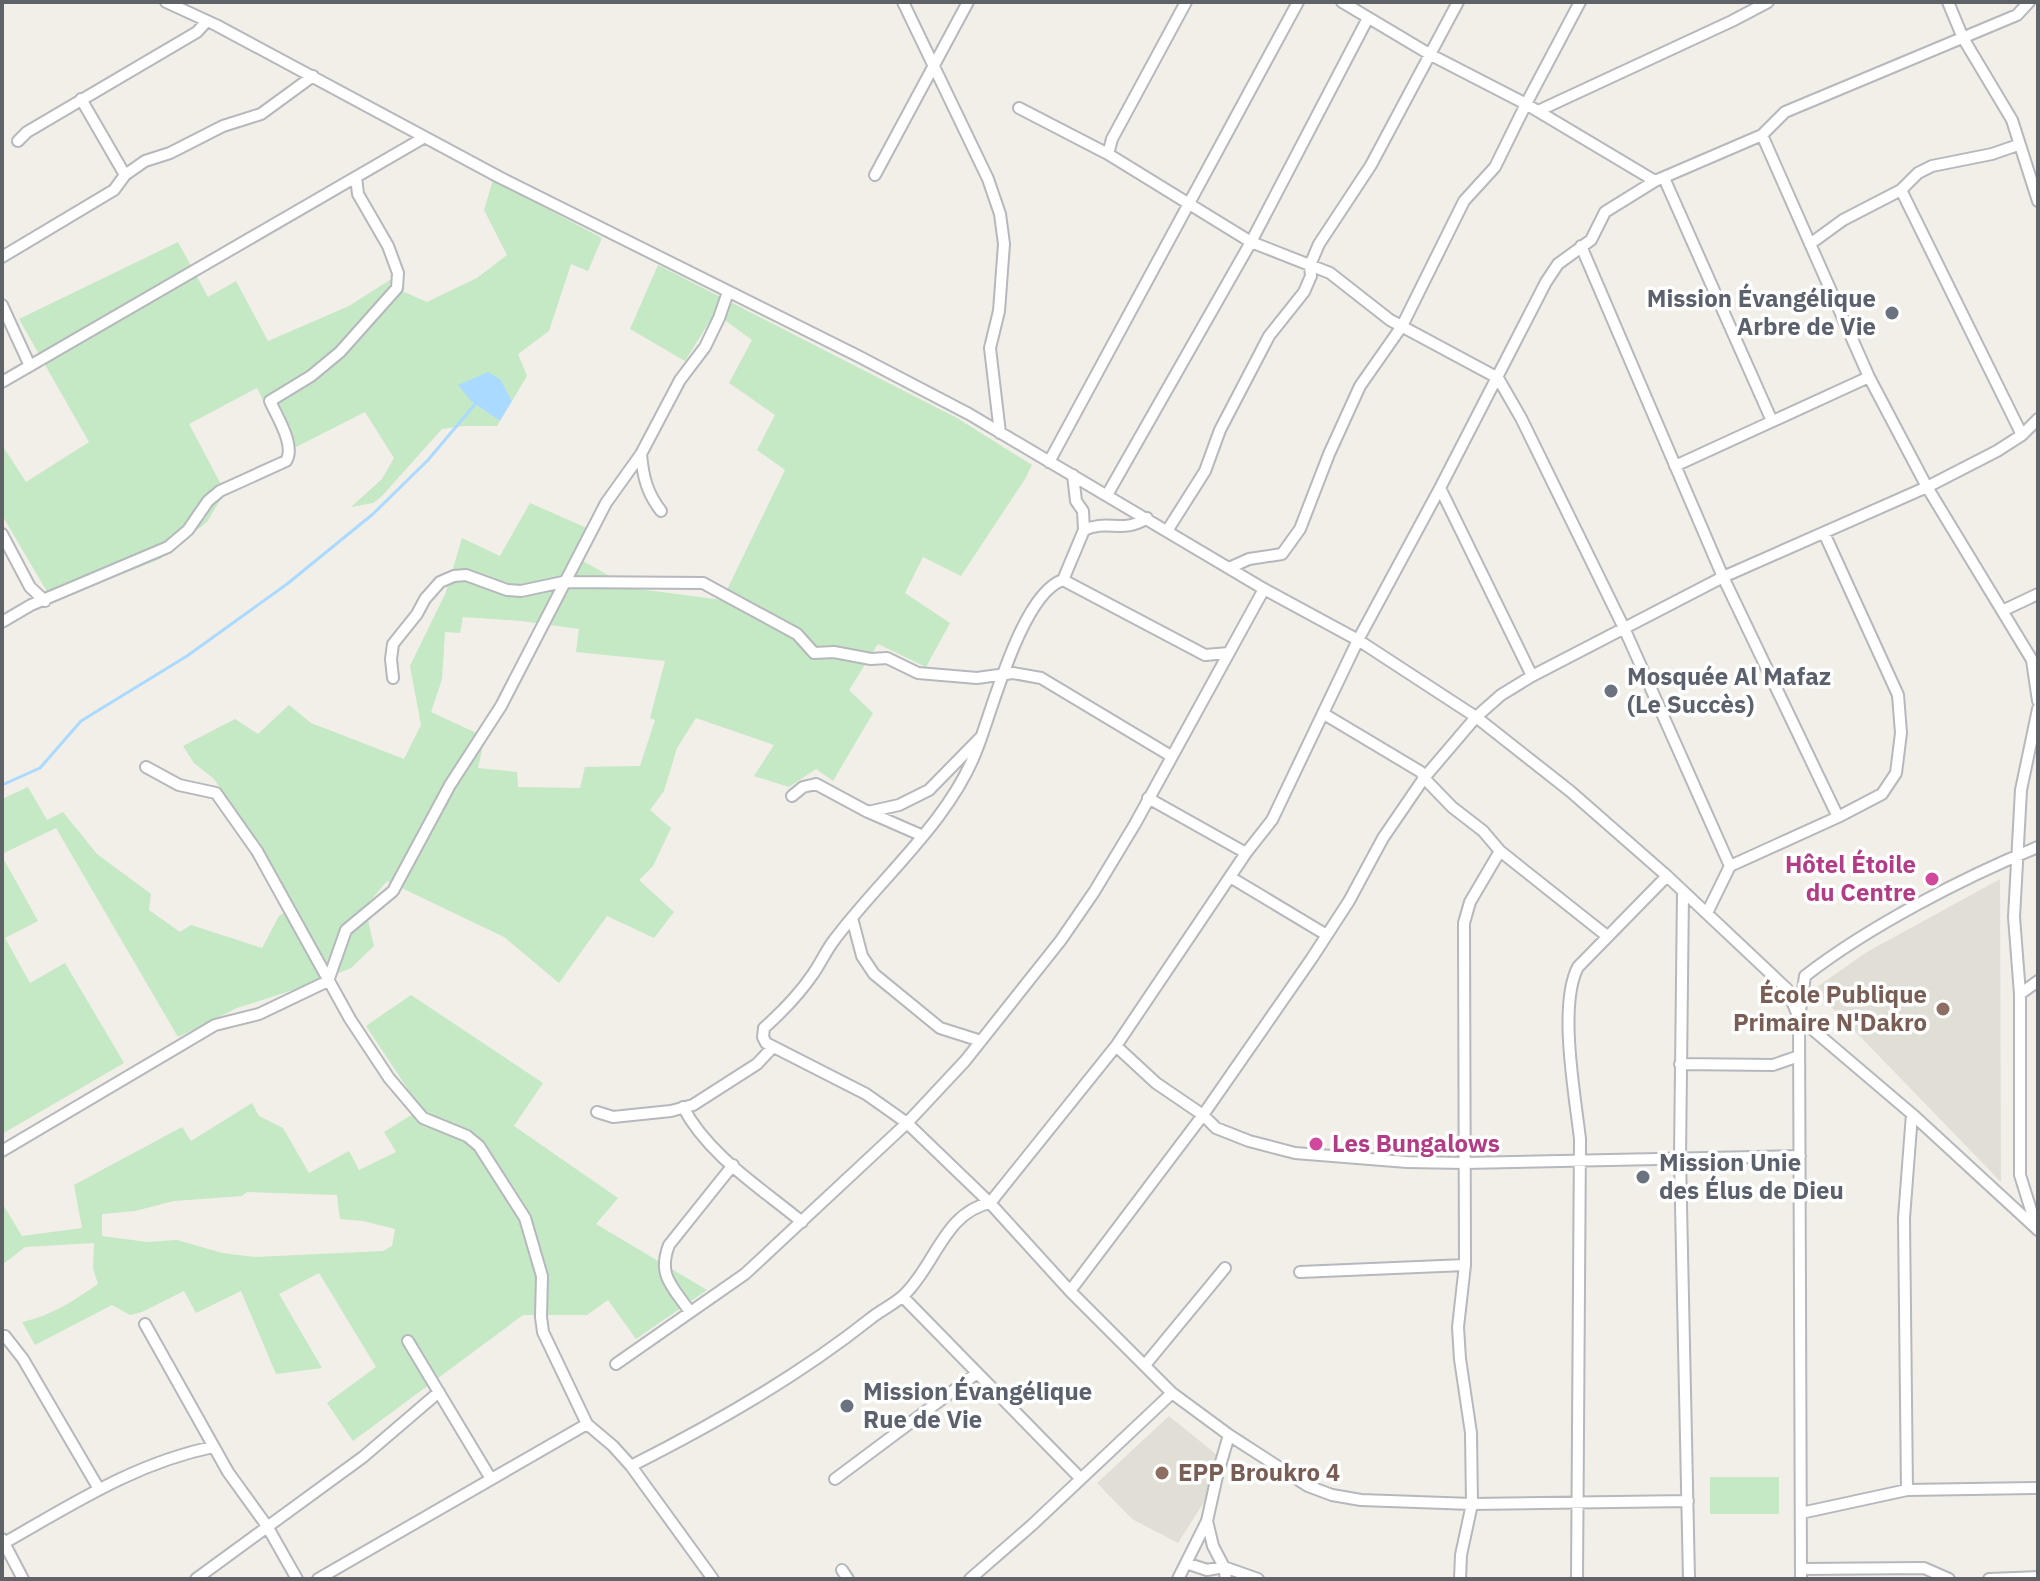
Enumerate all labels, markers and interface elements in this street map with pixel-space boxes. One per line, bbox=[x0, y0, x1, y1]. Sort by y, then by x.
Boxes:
place label: Mission Évangélique Arbre de Vie bbox=[1647, 282, 1876, 342]
marker: Mission Évangélique Arbre de Vie bbox=[1883, 304, 1901, 322]
place label: Mosquée Al Mafaz (Le Succès) bbox=[1627, 660, 1831, 720]
marker: Mosquée Al Mafaz (Le Succès) bbox=[1602, 682, 1620, 700]
place label: Hôtel Étoile du Centre bbox=[1785, 848, 1916, 908]
marker: Hôtel Étoile du Centre bbox=[1923, 870, 1941, 888]
place label: École Publique Primaire N'Dakro bbox=[1733, 978, 1927, 1038]
marker: École Publique Primaire N'Dakro bbox=[1934, 1000, 1952, 1018]
place label: Les Bungalows bbox=[1332, 1127, 1500, 1159]
marker: Les Bungalows bbox=[1307, 1135, 1325, 1153]
place label: Mission Unie des Élus de Dieu bbox=[1659, 1146, 1844, 1206]
marker: Mission Unie des Élus de Dieu bbox=[1634, 1168, 1652, 1186]
place label: Mission Évangélique Rue de Vie bbox=[863, 1375, 1092, 1435]
marker: Mission Évangélique Rue de Vie bbox=[838, 1397, 856, 1415]
place label: EPP Broukro 4 bbox=[1178, 1456, 1340, 1488]
marker: EPP Broukro 4 bbox=[1153, 1464, 1171, 1482]

